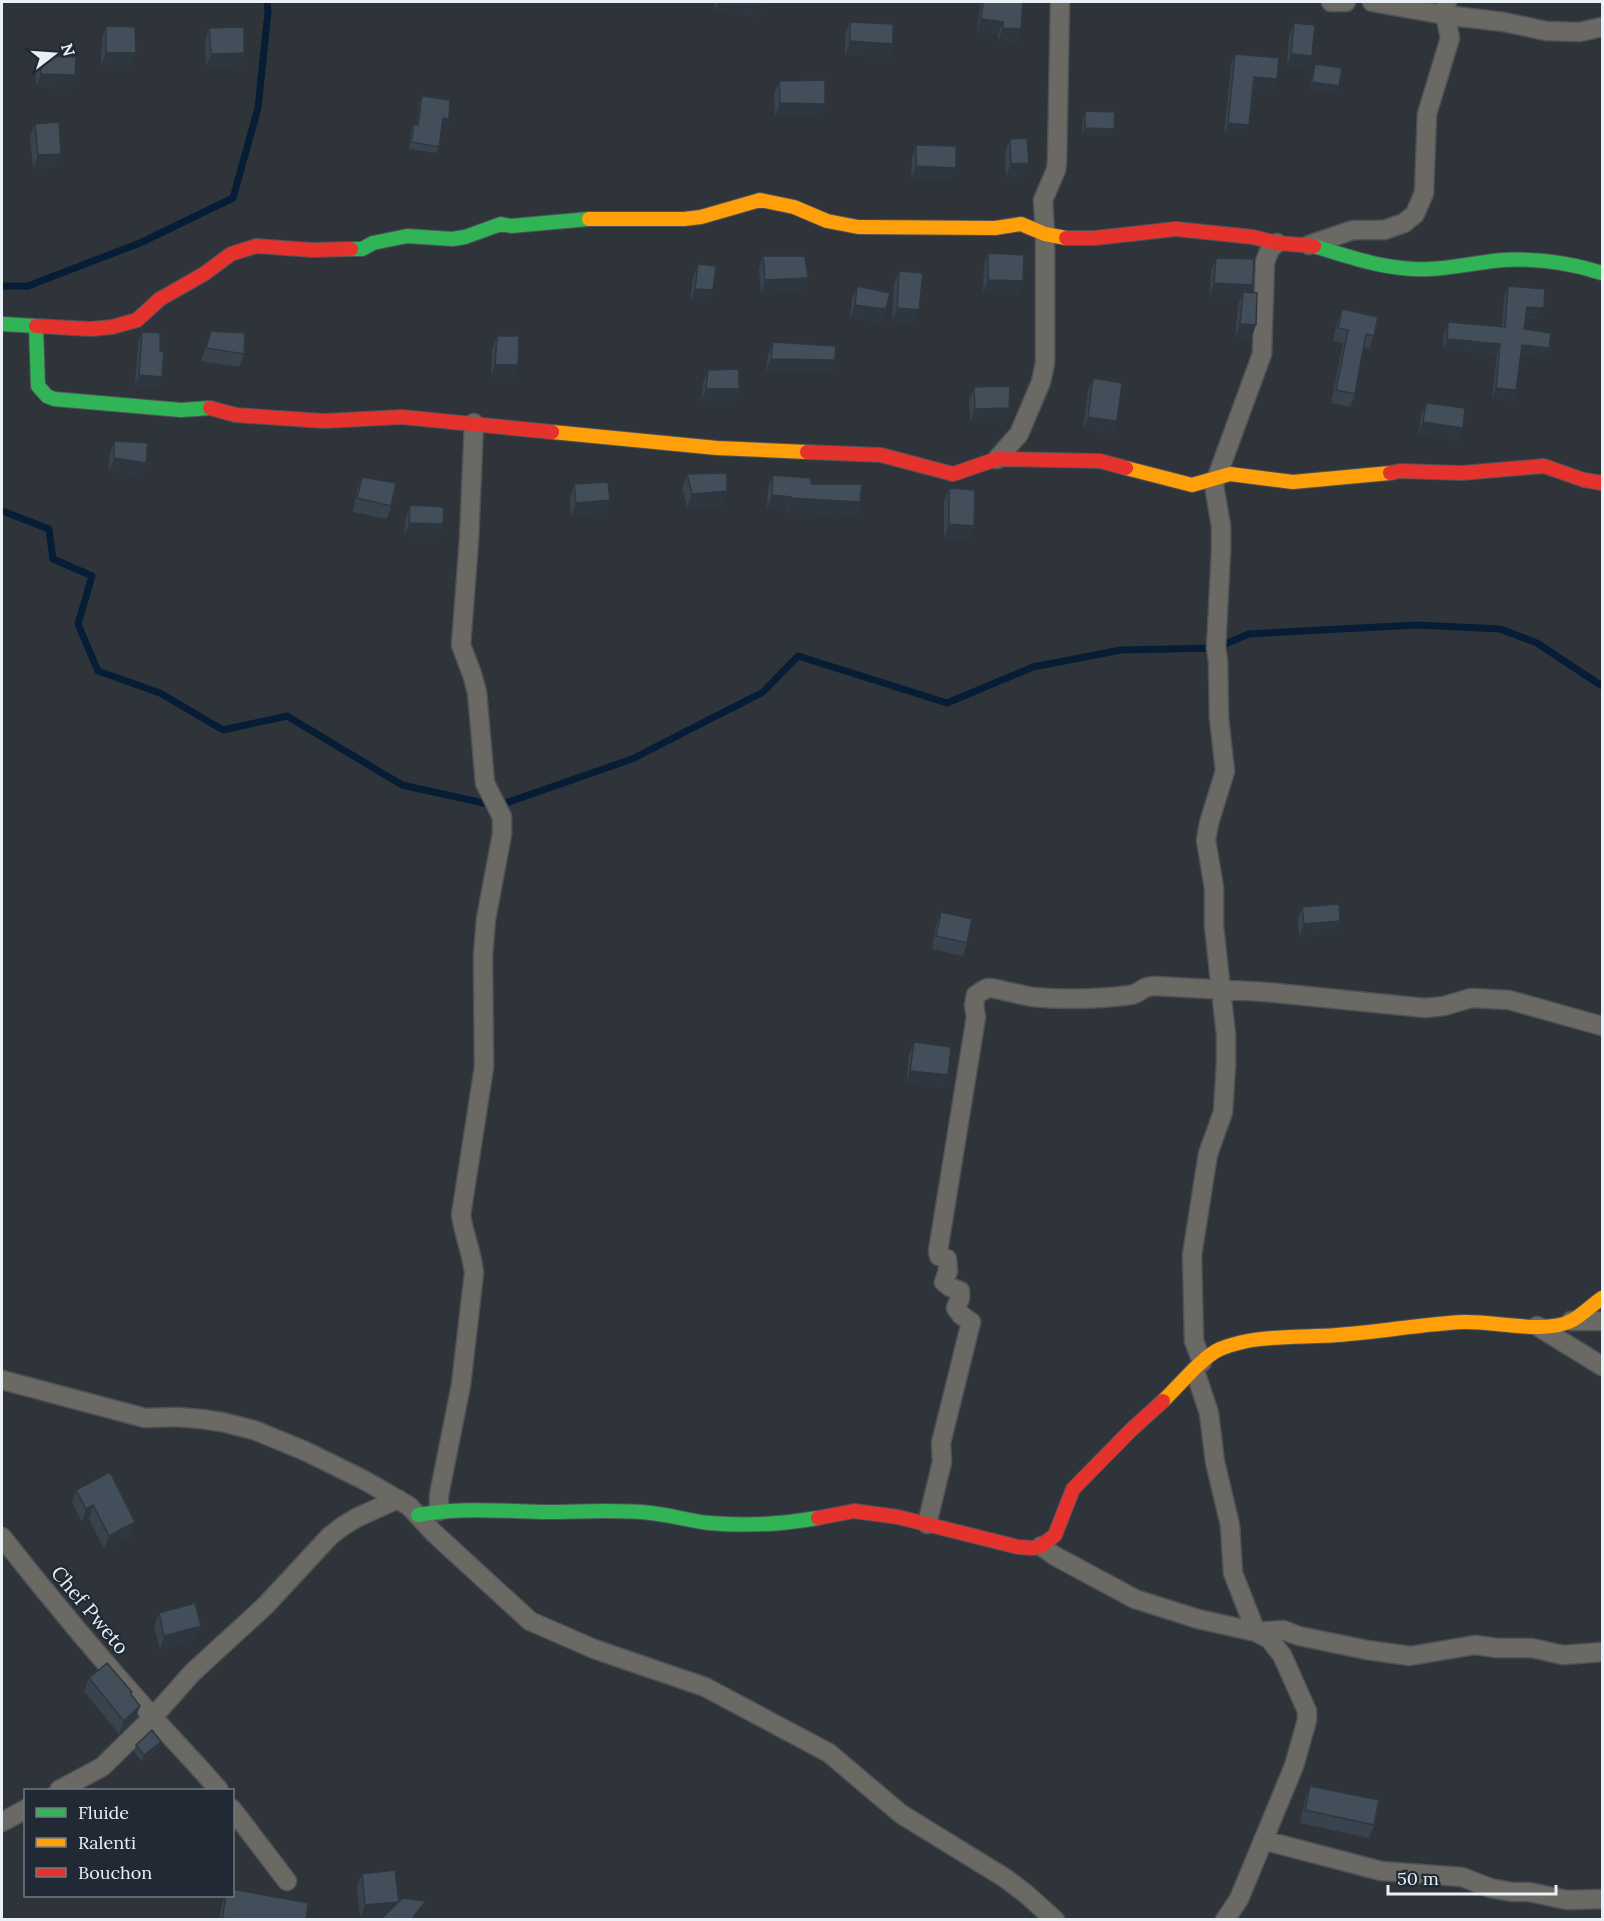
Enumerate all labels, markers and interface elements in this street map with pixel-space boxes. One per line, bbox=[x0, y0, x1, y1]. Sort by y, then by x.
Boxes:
north arrow bbox=[24, 24, 84, 84]
text: N bbox=[57, 41, 80, 58]
street label: Chef Pweto bbox=[46, 1560, 134, 1659]
legend bbox=[24, 1789, 234, 1897]
text: Fluide bbox=[78, 1801, 129, 1824]
text: Ralenti bbox=[78, 1831, 136, 1854]
scale bar bbox=[1388, 1858, 1556, 1896]
text: Bouchon bbox=[78, 1861, 152, 1884]
text: 50 m bbox=[1397, 1867, 1439, 1890]

